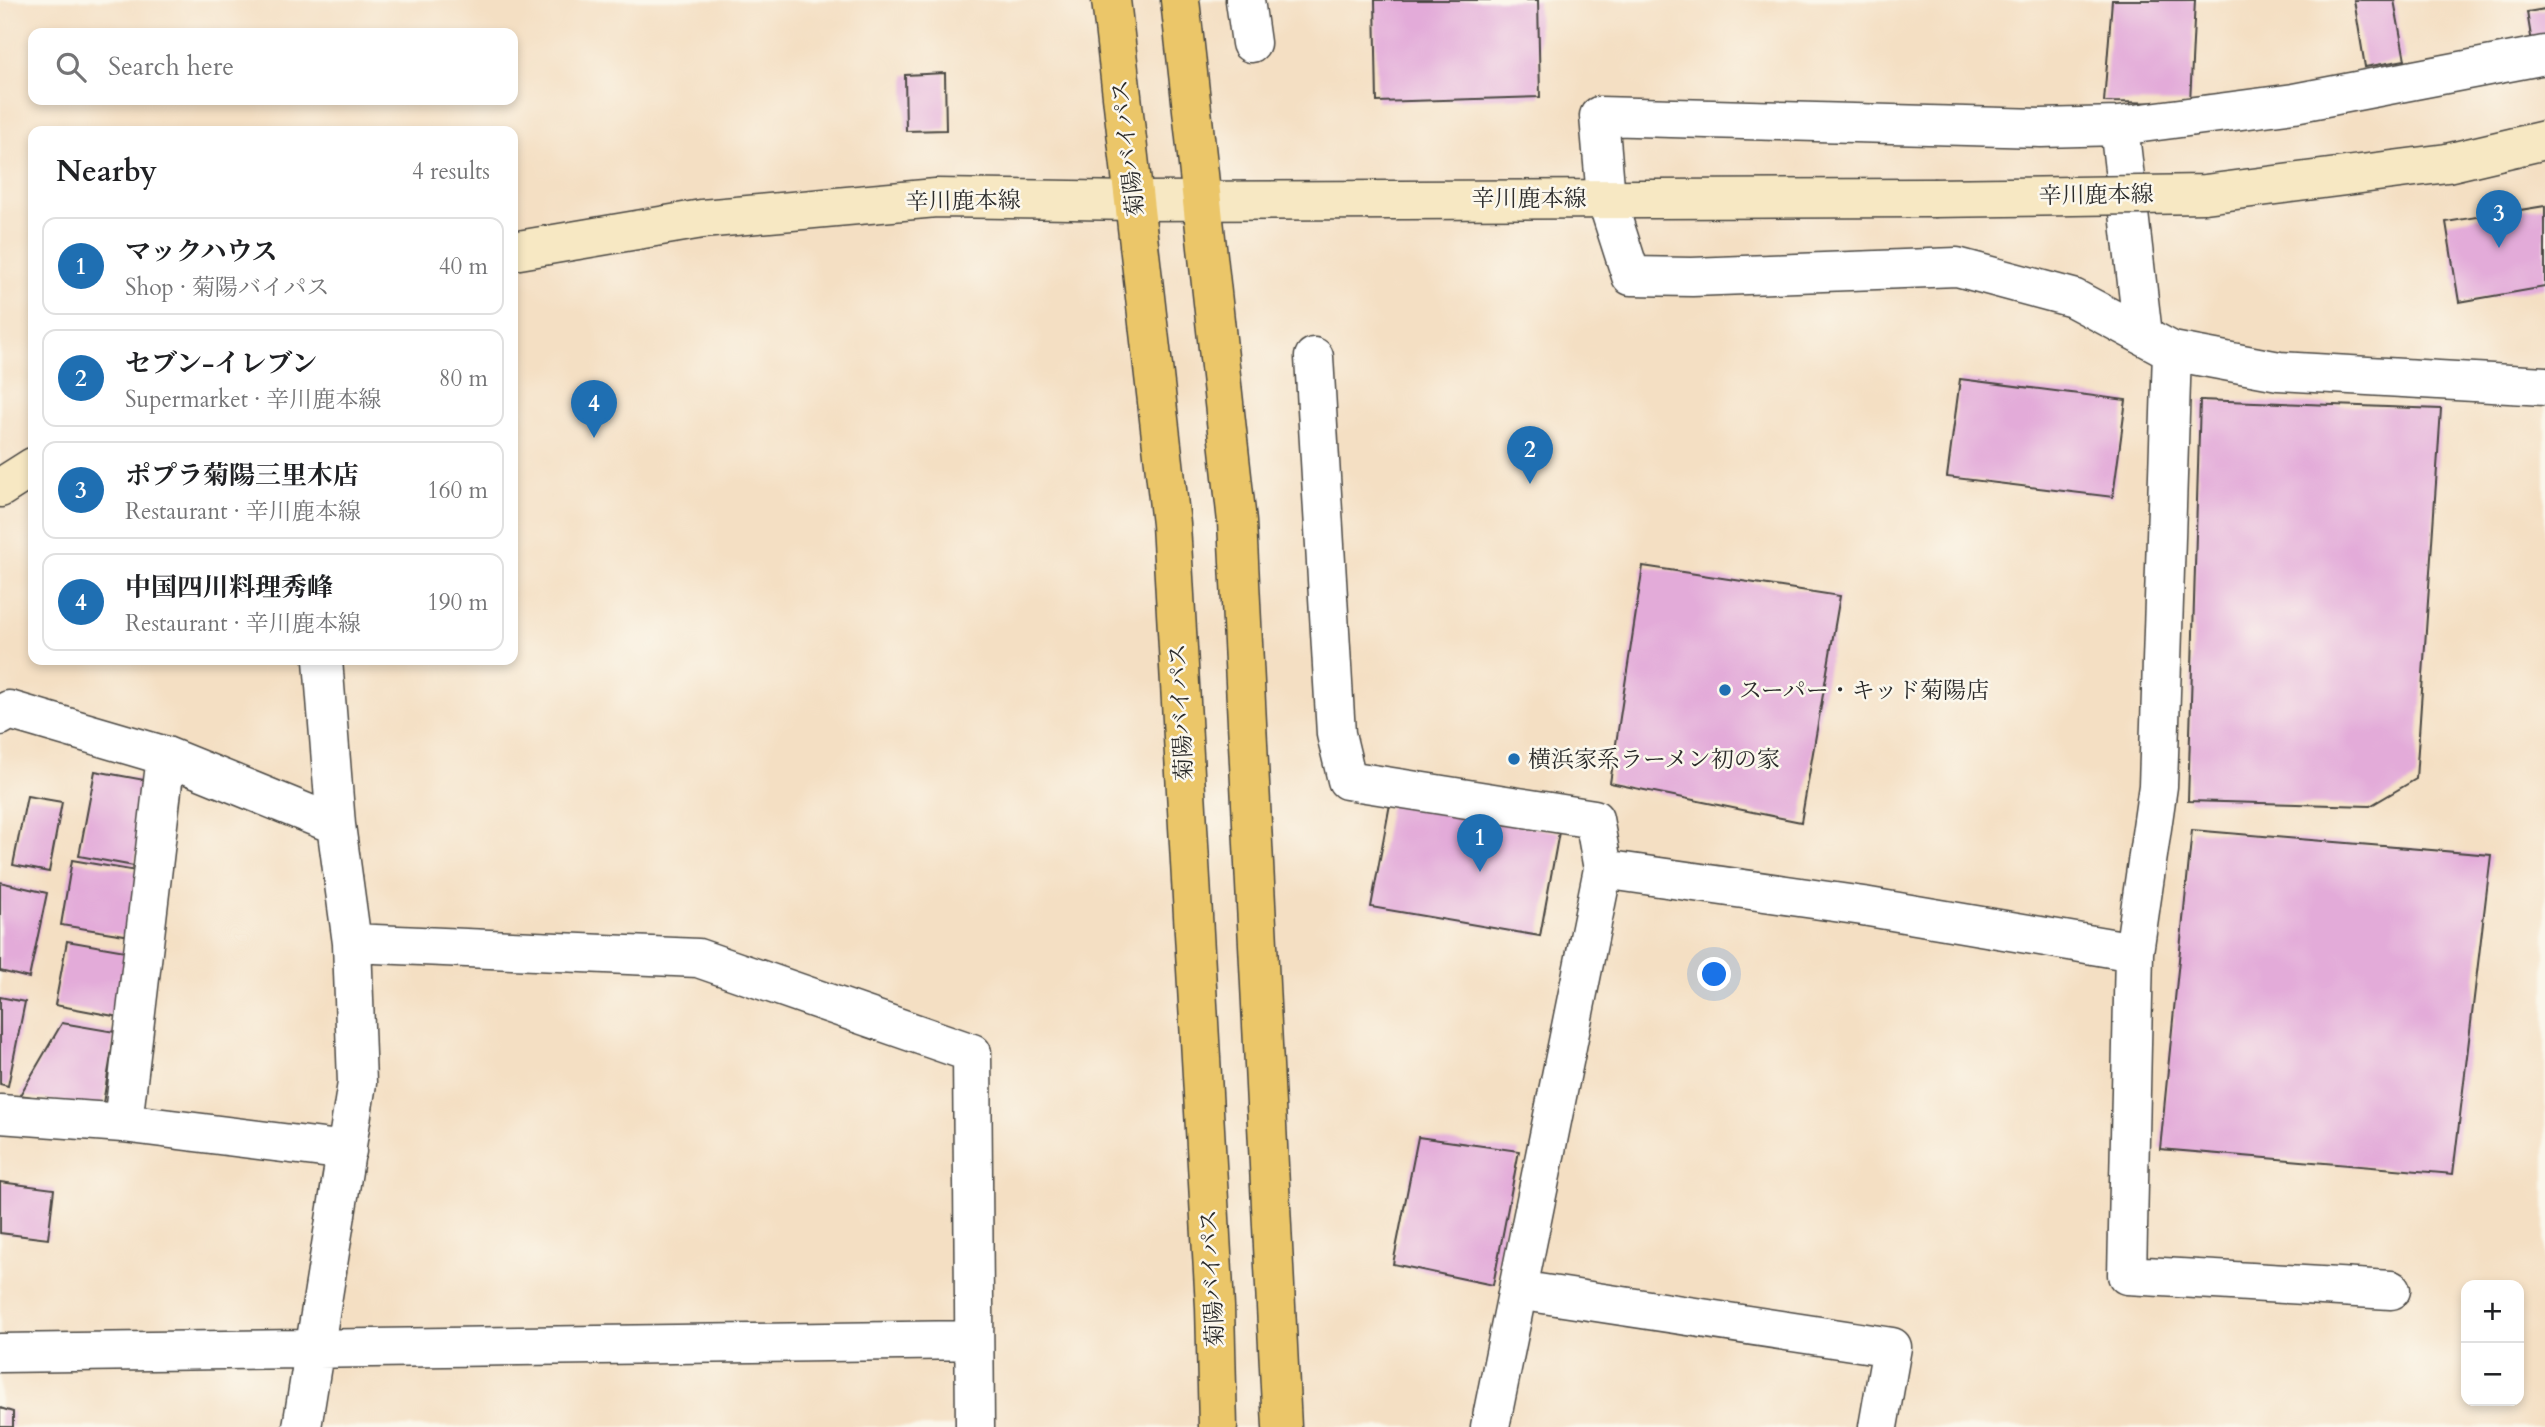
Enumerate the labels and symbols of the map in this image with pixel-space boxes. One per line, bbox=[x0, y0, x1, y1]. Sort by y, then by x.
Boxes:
street label: 菊陽バイパス bbox=[1104, 78, 1152, 218]
street label: 辛川鹿本線 bbox=[2038, 178, 2154, 212]
street label: 辛川鹿本線 bbox=[1472, 183, 1587, 214]
street label: 辛川鹿本線 bbox=[905, 184, 1021, 218]
pin: 3 bbox=[2476, 190, 2522, 248]
pin: 4 bbox=[571, 380, 617, 438]
pin: 2 bbox=[1507, 426, 1553, 484]
street label: 菊陽バイパス bbox=[1162, 643, 1200, 781]
place label: スーパー・キッド菊陽店 bbox=[1739, 675, 1989, 706]
marker: スーパー・キッド菊陽店 bbox=[1717, 682, 1733, 698]
place label: 横浜家系ラーメン初の家 bbox=[1528, 744, 1780, 775]
marker: 横浜家系ラーメン初の家 bbox=[1506, 751, 1522, 767]
pin: 1 bbox=[1457, 814, 1503, 872]
your location bbox=[1697, 957, 1731, 991]
street label: 菊陽バイパス bbox=[1193, 1209, 1231, 1347]

